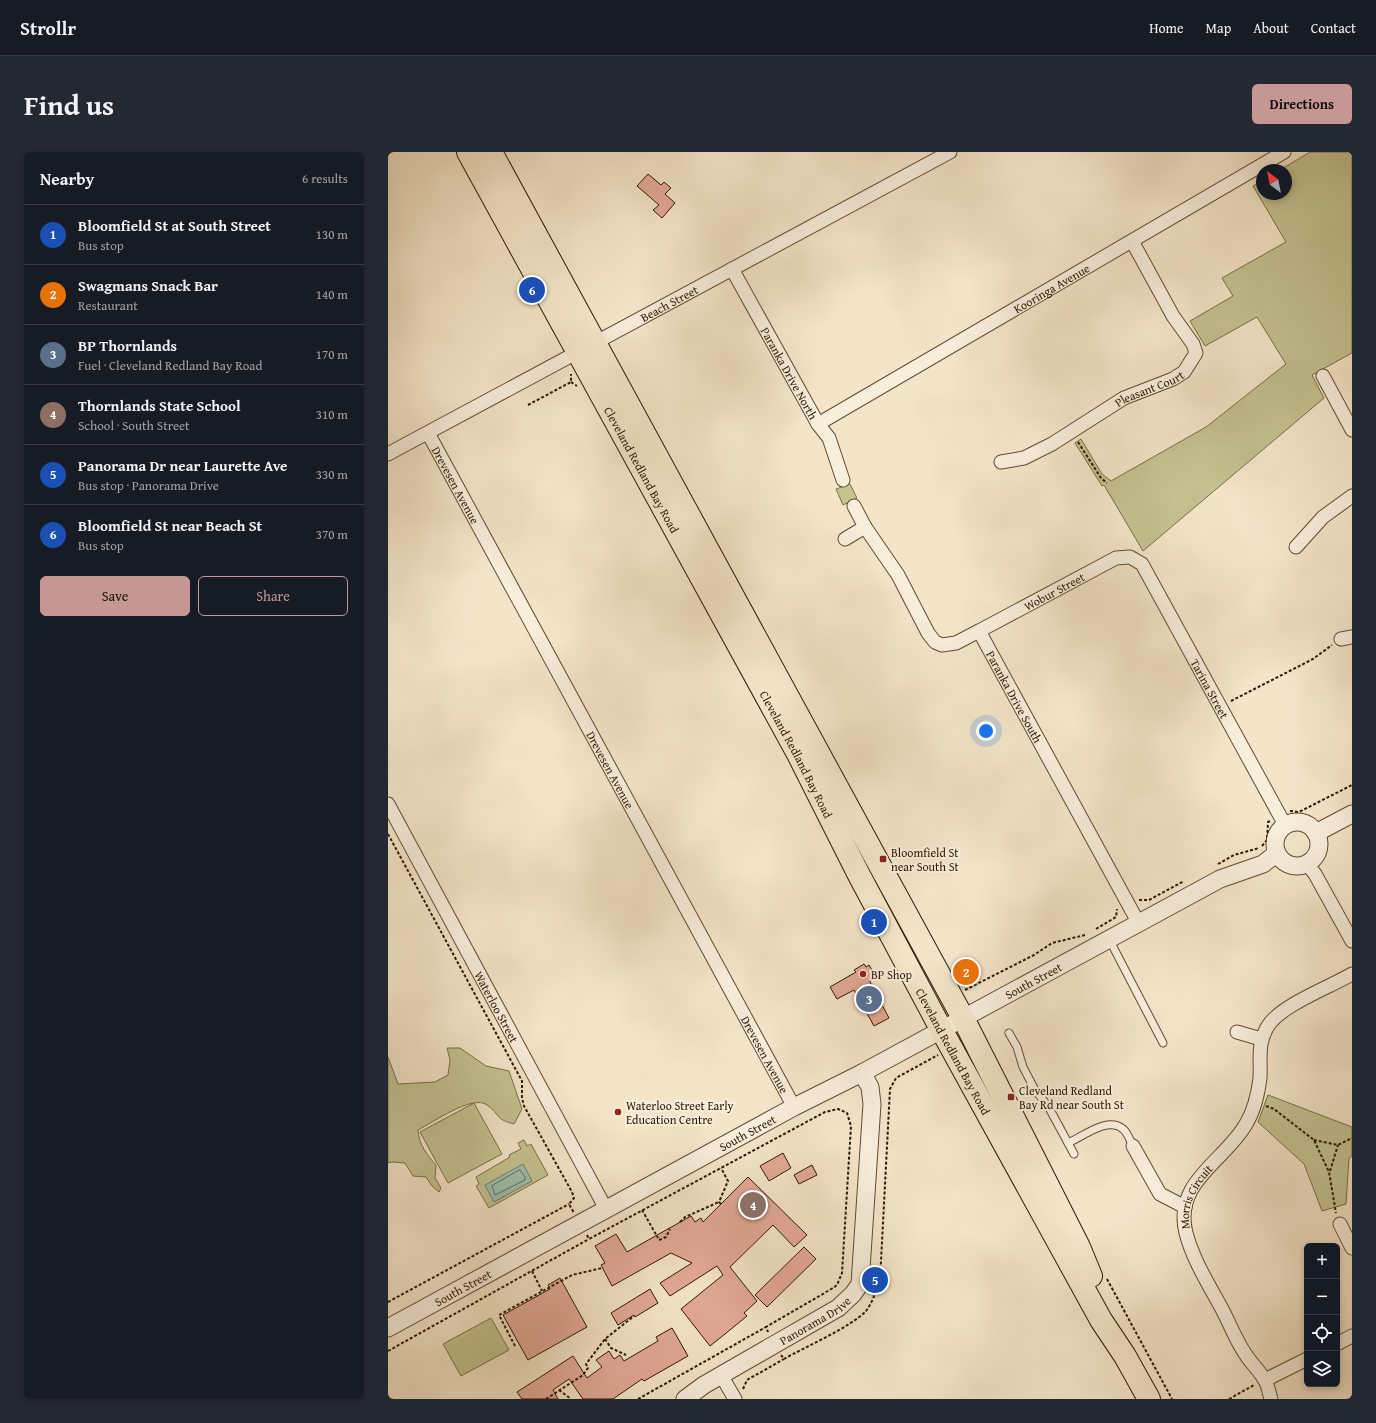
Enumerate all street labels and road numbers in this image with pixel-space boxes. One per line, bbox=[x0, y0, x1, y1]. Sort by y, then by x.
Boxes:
street label: Kooringa Avenue bbox=[1010, 259, 1093, 317]
street label: Beach Street bbox=[637, 280, 701, 325]
street label: Paranka Drive North bbox=[757, 324, 822, 423]
street label: Pleasant Court bbox=[1111, 365, 1188, 410]
street label: Cleveland Redland Bay Road bbox=[600, 403, 684, 536]
street label: Drevesen Avenue bbox=[428, 443, 484, 527]
street label: Wobur Street bbox=[1021, 568, 1088, 614]
street label: Paranka Drive South bbox=[983, 647, 1047, 746]
street label: Tarina Street bbox=[1187, 655, 1234, 722]
street label: Cleveland Redland Bay Road bbox=[756, 687, 838, 821]
street label: Drevesen Avenue bbox=[583, 728, 639, 812]
street label: South Street bbox=[1002, 957, 1065, 1003]
street label: Waterloo Street bbox=[471, 968, 524, 1046]
street label: Cleveland Redland Bay Road bbox=[912, 985, 995, 1118]
street label: Drevesen Avenue bbox=[737, 1013, 793, 1096]
street label: South Street bbox=[716, 1110, 779, 1155]
street label: Morris Circuit bbox=[1175, 1160, 1217, 1230]
street label: South Street bbox=[431, 1265, 495, 1310]
street label: Panorama Drive bbox=[776, 1292, 854, 1348]

